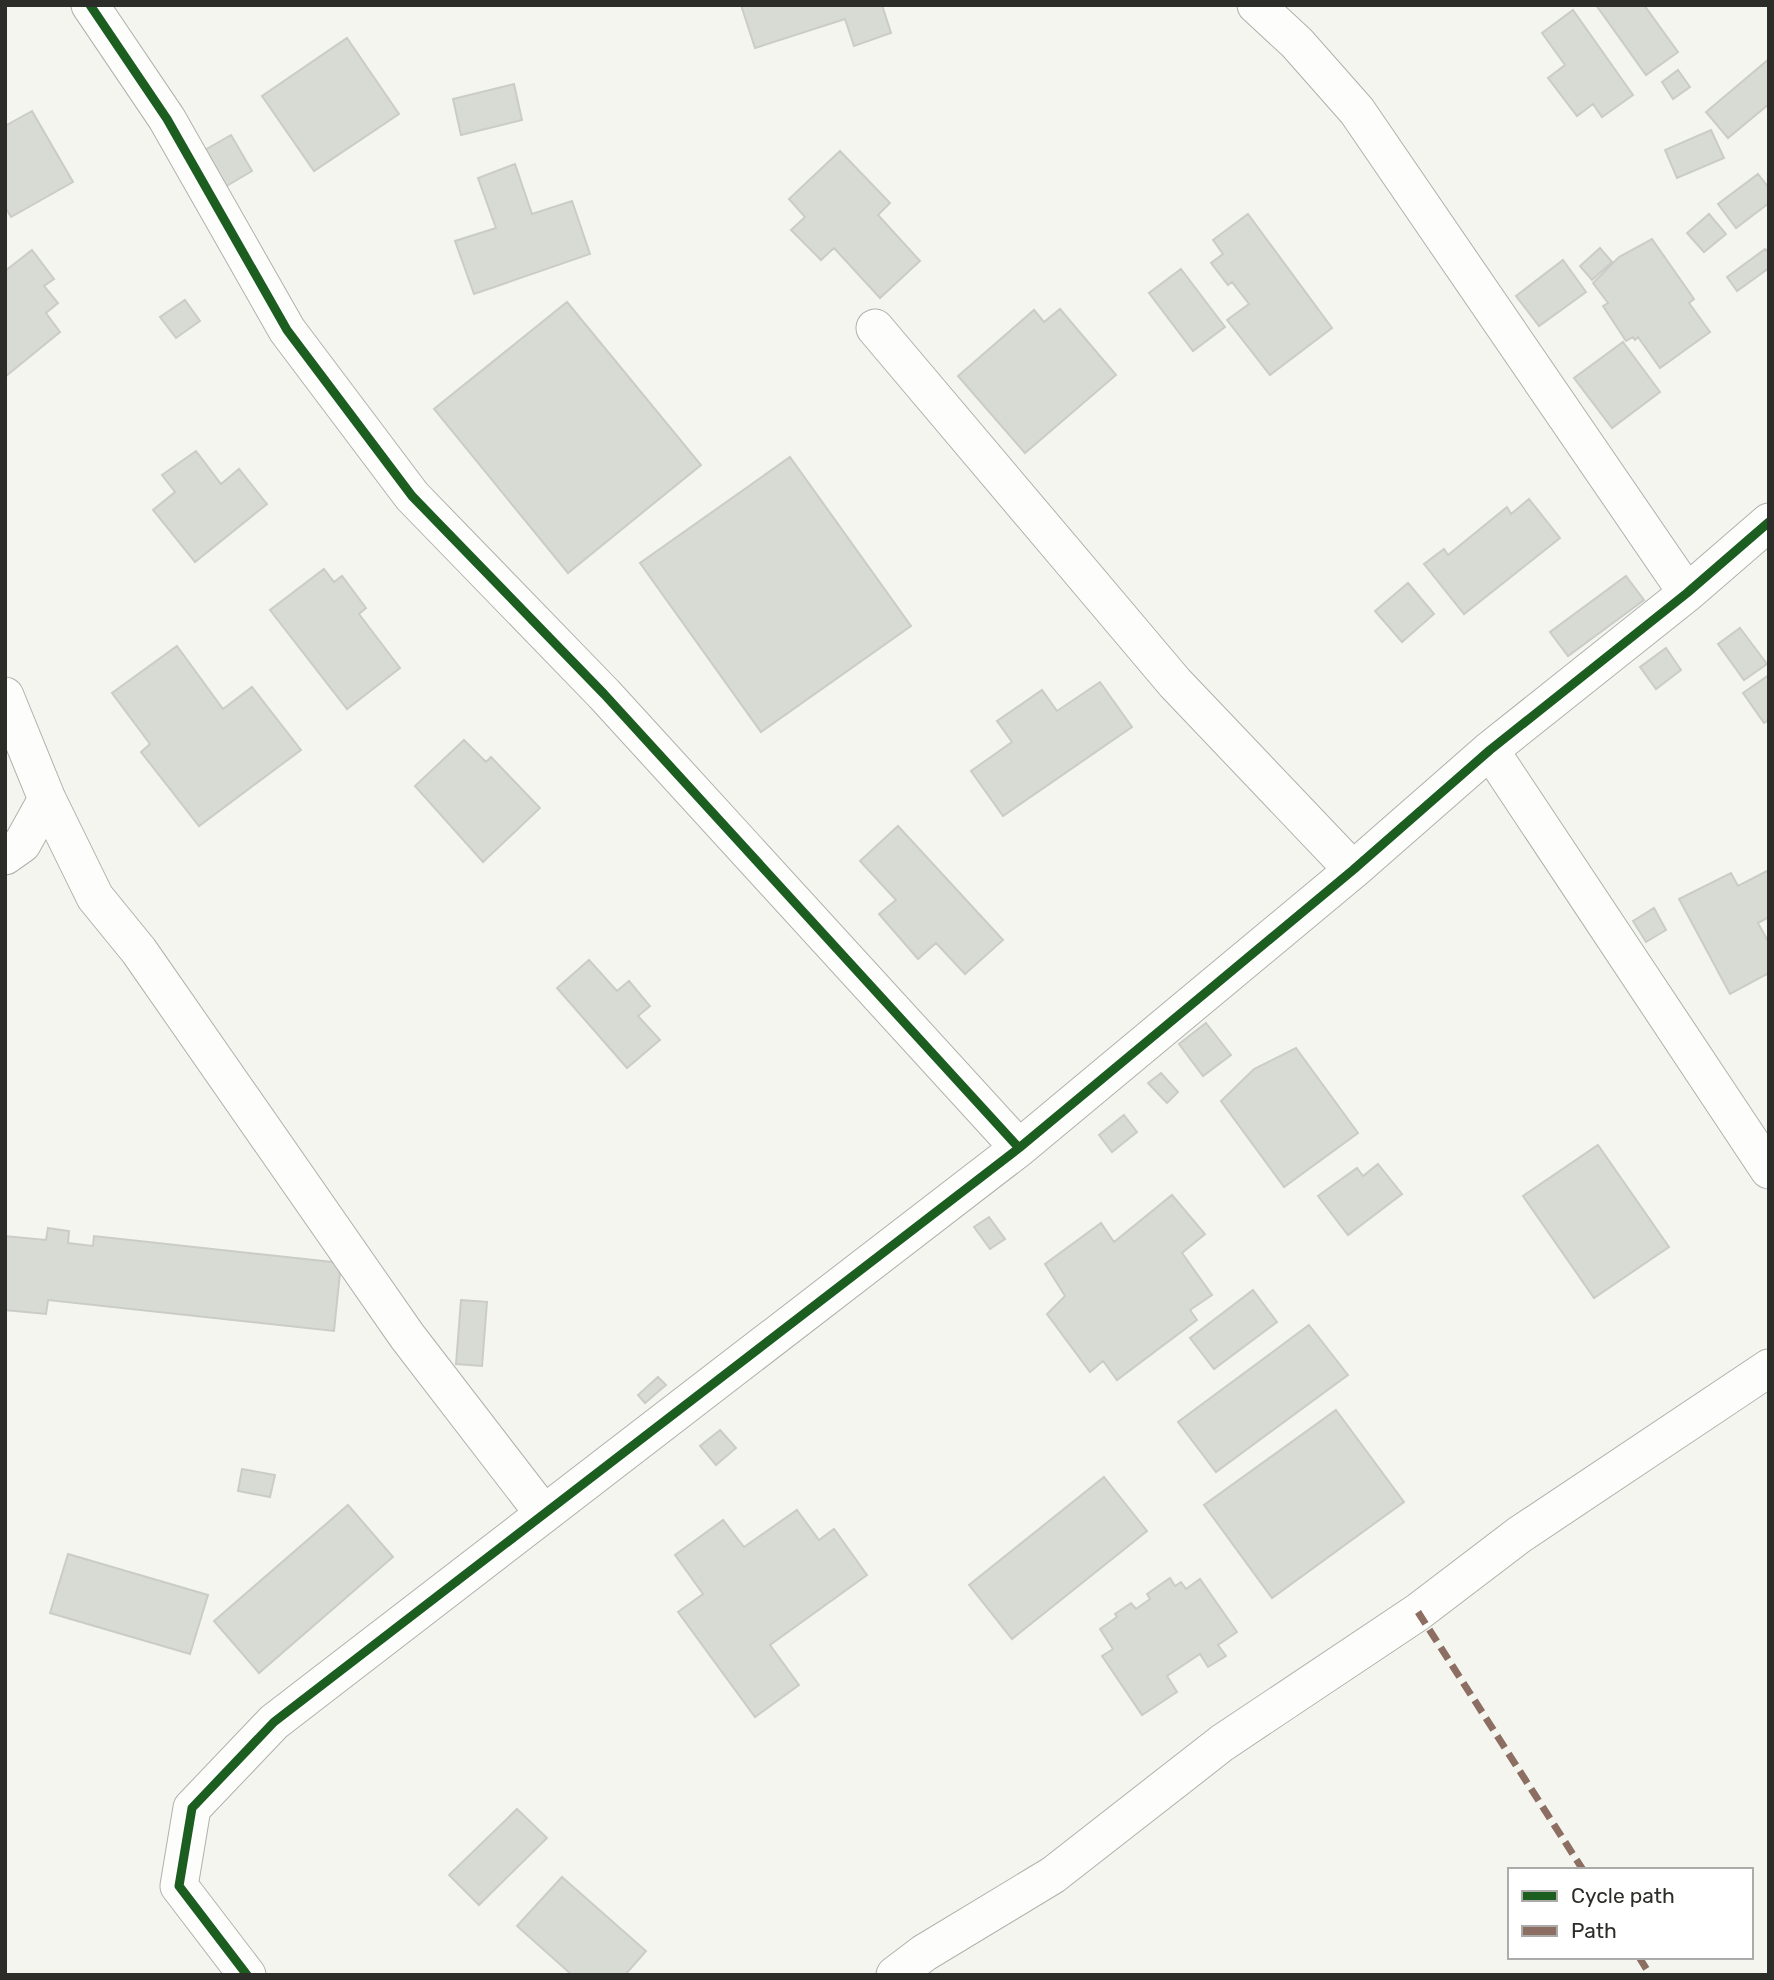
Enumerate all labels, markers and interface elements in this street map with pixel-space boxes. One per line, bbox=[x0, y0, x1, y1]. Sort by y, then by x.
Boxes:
legend bbox=[1508, 1868, 1753, 1959]
text: Cycle path bbox=[1571, 1883, 1675, 1908]
text: Path bbox=[1571, 1918, 1617, 1943]

